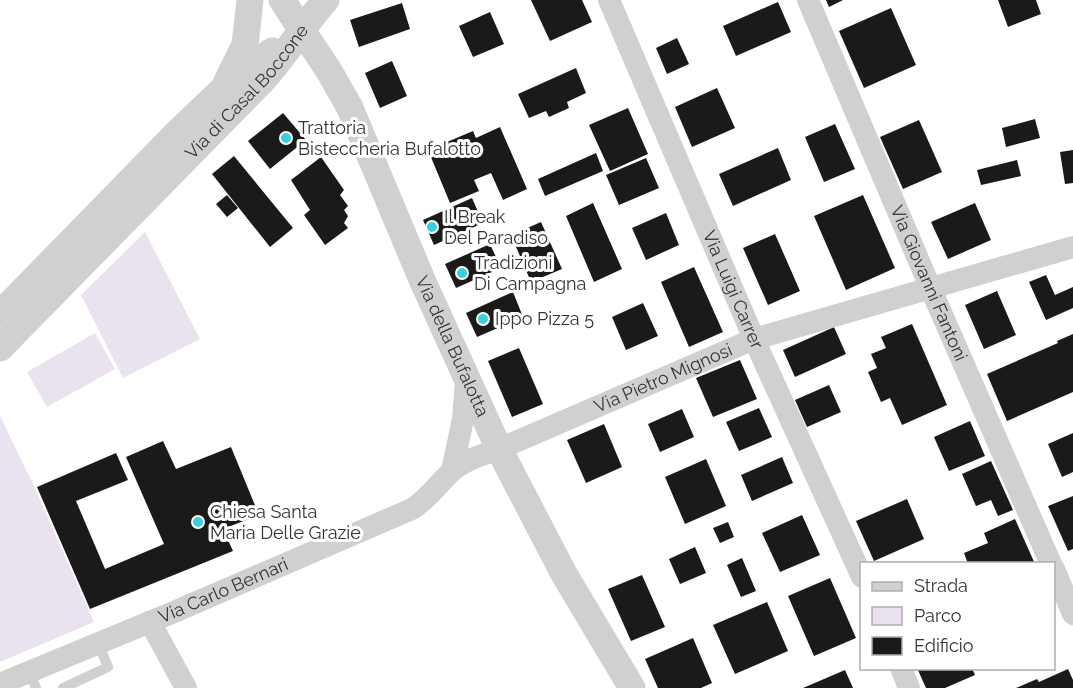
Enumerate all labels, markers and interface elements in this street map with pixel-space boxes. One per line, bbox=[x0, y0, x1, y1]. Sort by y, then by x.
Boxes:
street label: Via di Casal Boccone bbox=[181, 20, 313, 163]
place label: Trattoria Bisteccheria Bufalotto bbox=[298, 117, 481, 159]
marker: Trattoria Bisteccheria Bufalotto bbox=[279, 131, 293, 145]
street label: Via Giovanni Fantoni bbox=[887, 202, 972, 364]
place label: Il Break Del Paradiso bbox=[444, 206, 548, 248]
marker: Il Break Del Paradiso bbox=[425, 220, 439, 234]
street label: Via Luigi Carrer bbox=[699, 227, 768, 353]
place label: Tradizioni Di Campagna bbox=[474, 252, 586, 294]
marker: Tradizioni Di Campagna bbox=[455, 266, 469, 280]
street label: Via della Bufalotta bbox=[412, 272, 494, 420]
place label: Ippo Pizza 5 bbox=[495, 308, 594, 329]
marker: Ippo Pizza 5 bbox=[476, 312, 490, 326]
street label: Via Pietro Mignosi bbox=[591, 339, 735, 417]
place label: Chiesa Santa Maria Delle Grazie bbox=[210, 501, 361, 543]
marker: Chiesa Santa Maria Delle Grazie bbox=[191, 515, 205, 529]
street label: Via Carlo Bernari bbox=[155, 553, 291, 627]
legend bbox=[860, 562, 1055, 670]
text: Strada bbox=[914, 575, 968, 596]
text: Parco bbox=[914, 605, 962, 626]
text: Edificio bbox=[914, 635, 974, 656]

